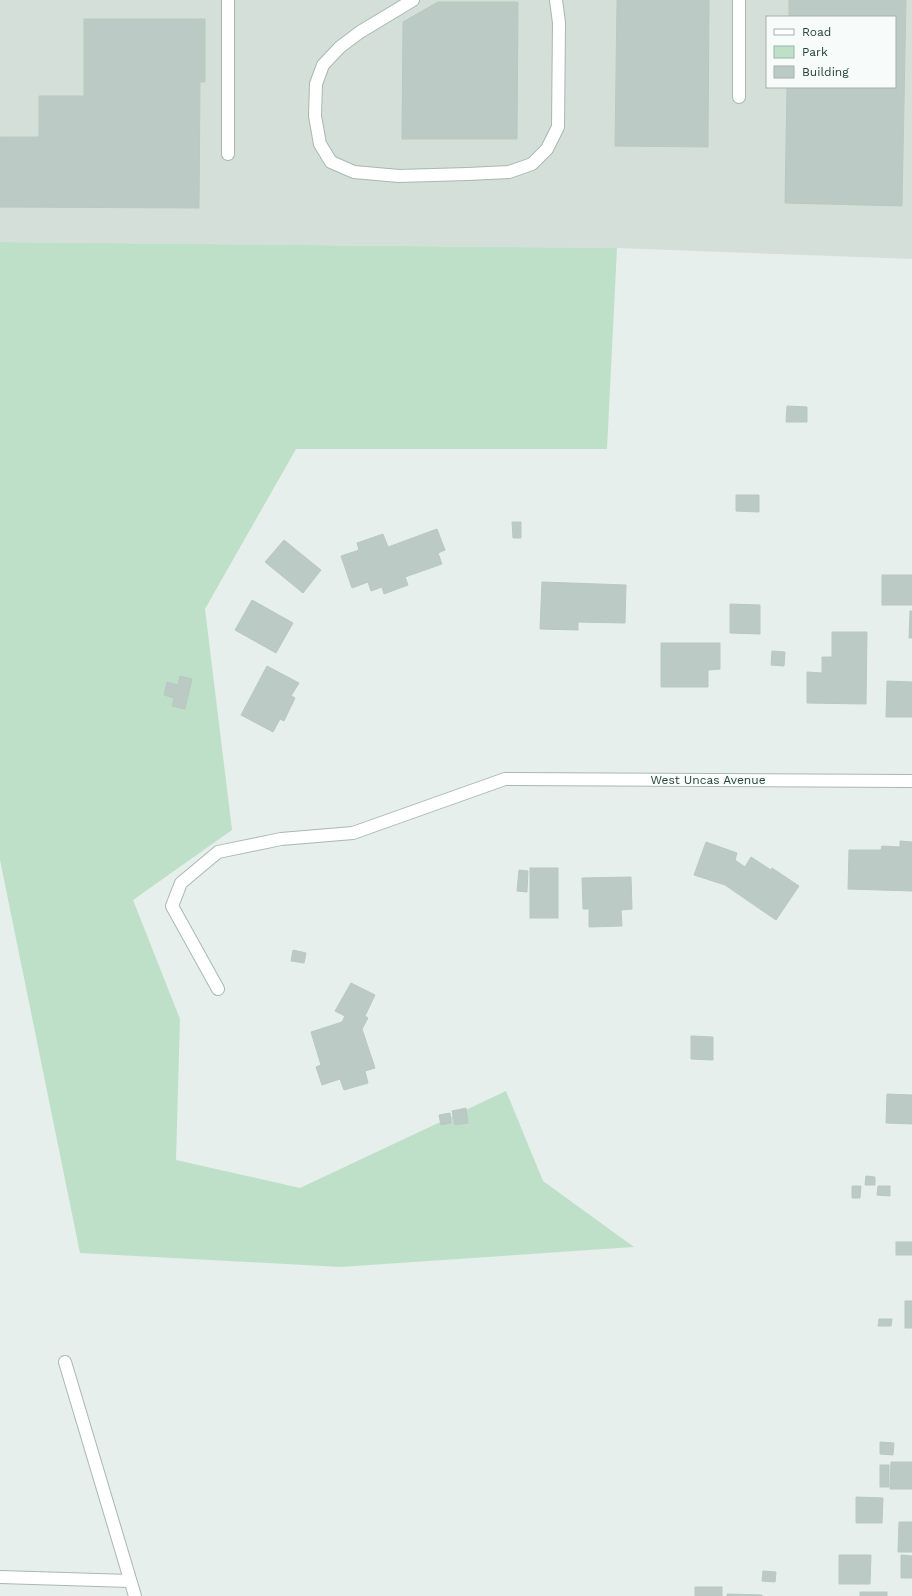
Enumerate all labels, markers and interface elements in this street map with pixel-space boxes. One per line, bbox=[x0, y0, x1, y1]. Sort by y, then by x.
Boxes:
legend bbox=[766, 16, 896, 88]
text: Road bbox=[802, 25, 831, 39]
text: Park bbox=[802, 45, 828, 59]
text: Building bbox=[802, 65, 849, 79]
street label: West Uncas Avenue bbox=[650, 773, 766, 787]

